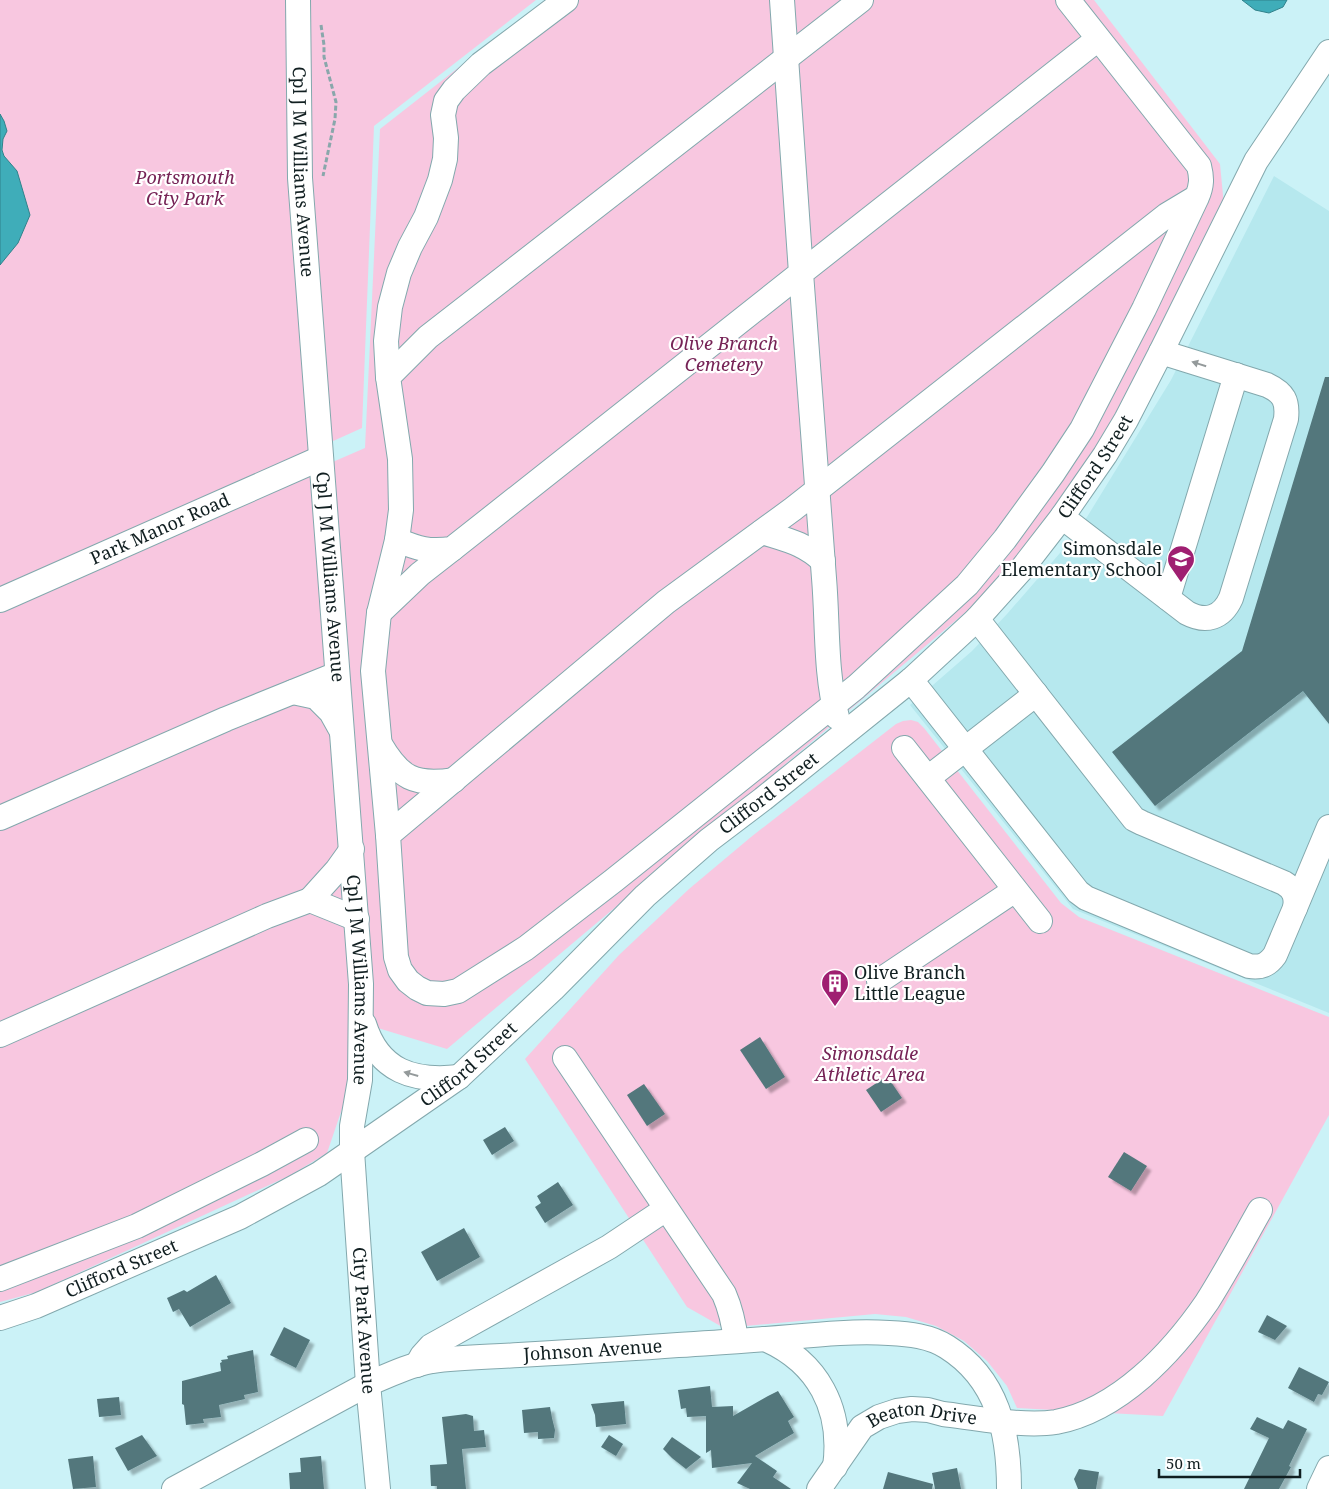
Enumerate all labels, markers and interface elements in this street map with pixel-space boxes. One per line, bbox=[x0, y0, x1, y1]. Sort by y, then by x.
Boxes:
street label: Cpl J M Williams Avenue bbox=[288, 66, 320, 278]
park label: Portsmouth City Park bbox=[134, 165, 235, 210]
park label: Olive Branch Cemetery bbox=[670, 331, 778, 376]
one-way arrow bbox=[1191, 359, 1206, 367]
street label: Clifford Street bbox=[1051, 411, 1138, 523]
street label: Cpl J M Williams Avenue bbox=[311, 471, 351, 683]
street label: Park Manor Road bbox=[86, 487, 233, 570]
place label: Simonsdale Elementary School bbox=[1001, 536, 1162, 581]
school or university icon: Simonsdale Elementary School bbox=[1166, 544, 1196, 583]
street label: Clifford Street bbox=[714, 746, 823, 839]
street label: Cpl J M Williams Avenue bbox=[342, 873, 374, 1087]
place label: Olive Branch Little League bbox=[854, 960, 965, 1005]
building icon: Olive Branch Little League bbox=[820, 968, 850, 1007]
street label: Clifford Street bbox=[415, 1016, 521, 1112]
park label: Simonsdale Athletic Area bbox=[813, 1041, 926, 1086]
one-way arrow bbox=[403, 1070, 418, 1078]
street label: Clifford Street bbox=[61, 1233, 181, 1303]
street label: City Park Avenue bbox=[348, 1246, 382, 1395]
street label: Johnson Avenue bbox=[522, 1333, 663, 1366]
street label: Beaton Drive bbox=[862, 1396, 979, 1433]
scale bar bbox=[1159, 1446, 1300, 1478]
text: 50 m bbox=[1166, 1453, 1201, 1473]

